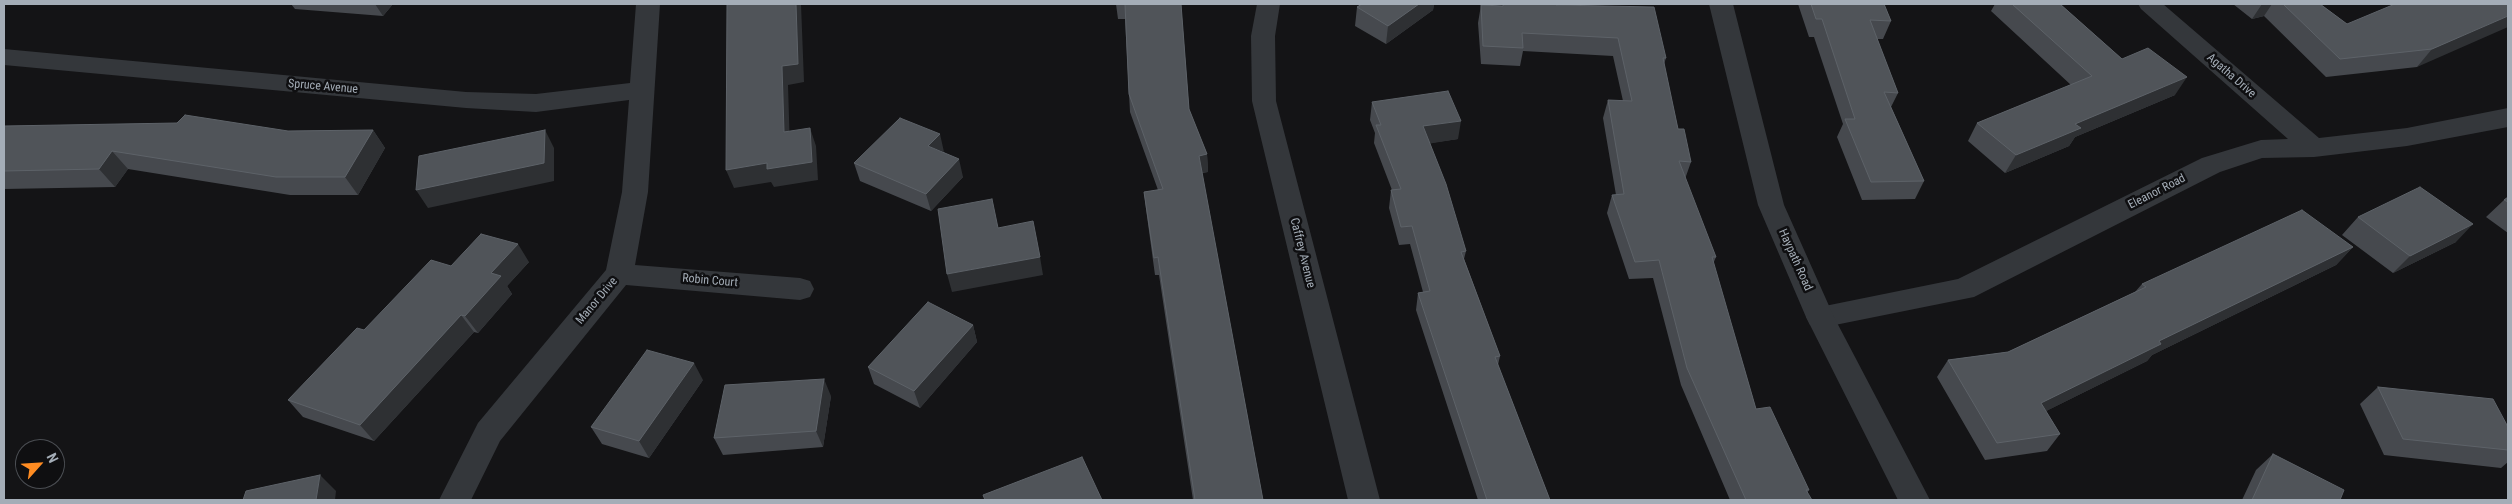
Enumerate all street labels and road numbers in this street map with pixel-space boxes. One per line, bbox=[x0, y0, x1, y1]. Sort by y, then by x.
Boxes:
street label: Agatha Drive bbox=[2203, 51, 2259, 101]
street label: Spruce Avenue bbox=[287, 77, 359, 97]
street label: Eleanor Road bbox=[2126, 171, 2188, 213]
street label: Caffrey Avenue bbox=[1286, 217, 1318, 289]
street label: Haypath Road bbox=[1775, 227, 1815, 293]
street label: Robin Court bbox=[682, 271, 738, 291]
street label: Manor Drive bbox=[573, 275, 621, 327]

